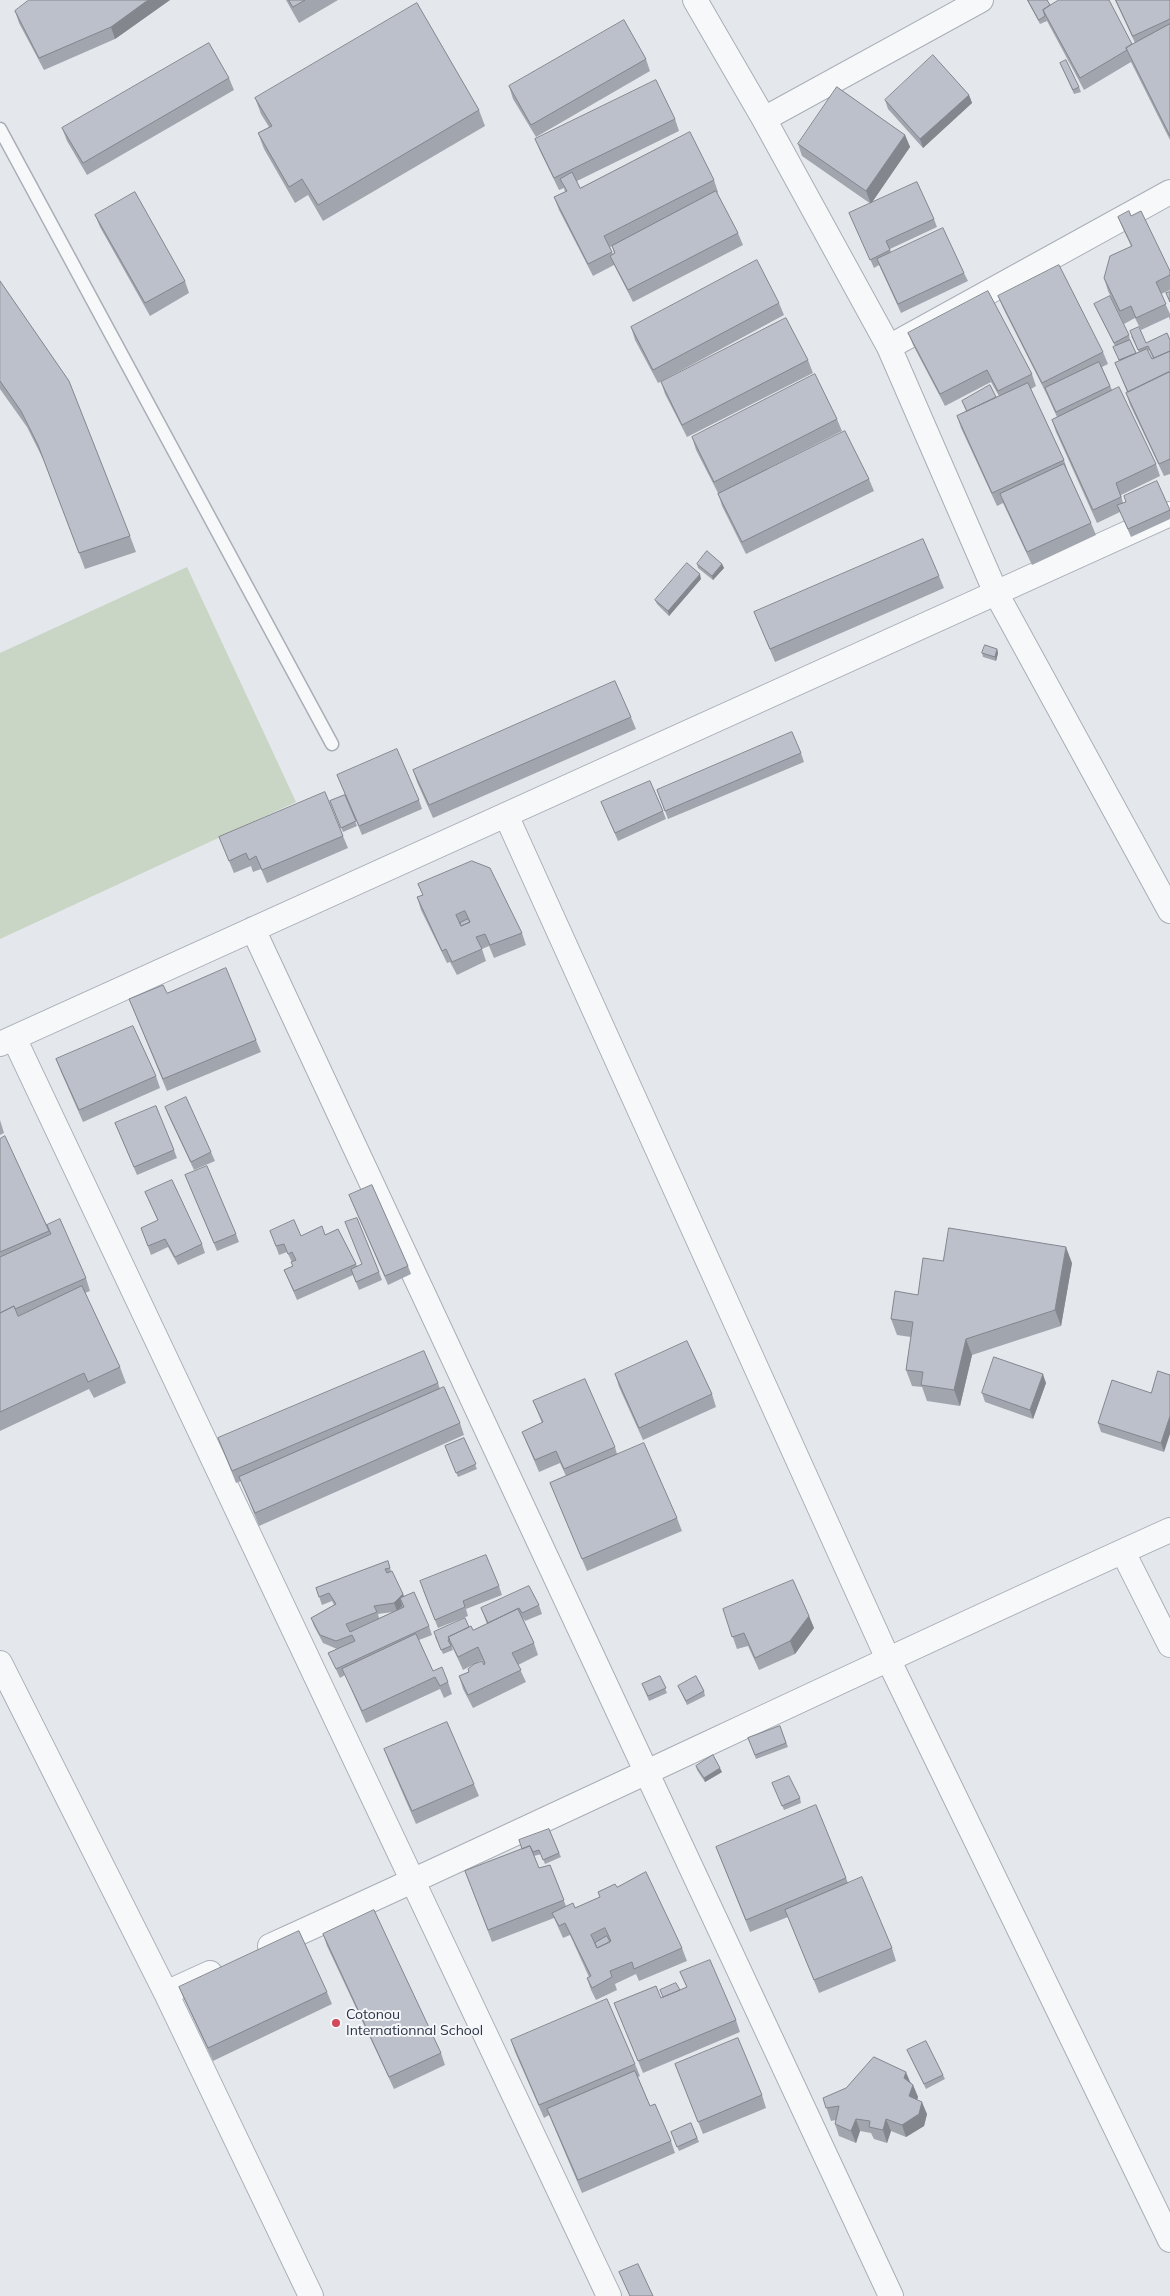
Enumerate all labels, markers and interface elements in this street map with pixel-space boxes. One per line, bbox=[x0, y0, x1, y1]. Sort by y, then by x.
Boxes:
place label: Cotonou Internationnal School bbox=[346, 2007, 483, 2040]
marker: Cotonou Internationnal School bbox=[330, 2017, 342, 2029]

